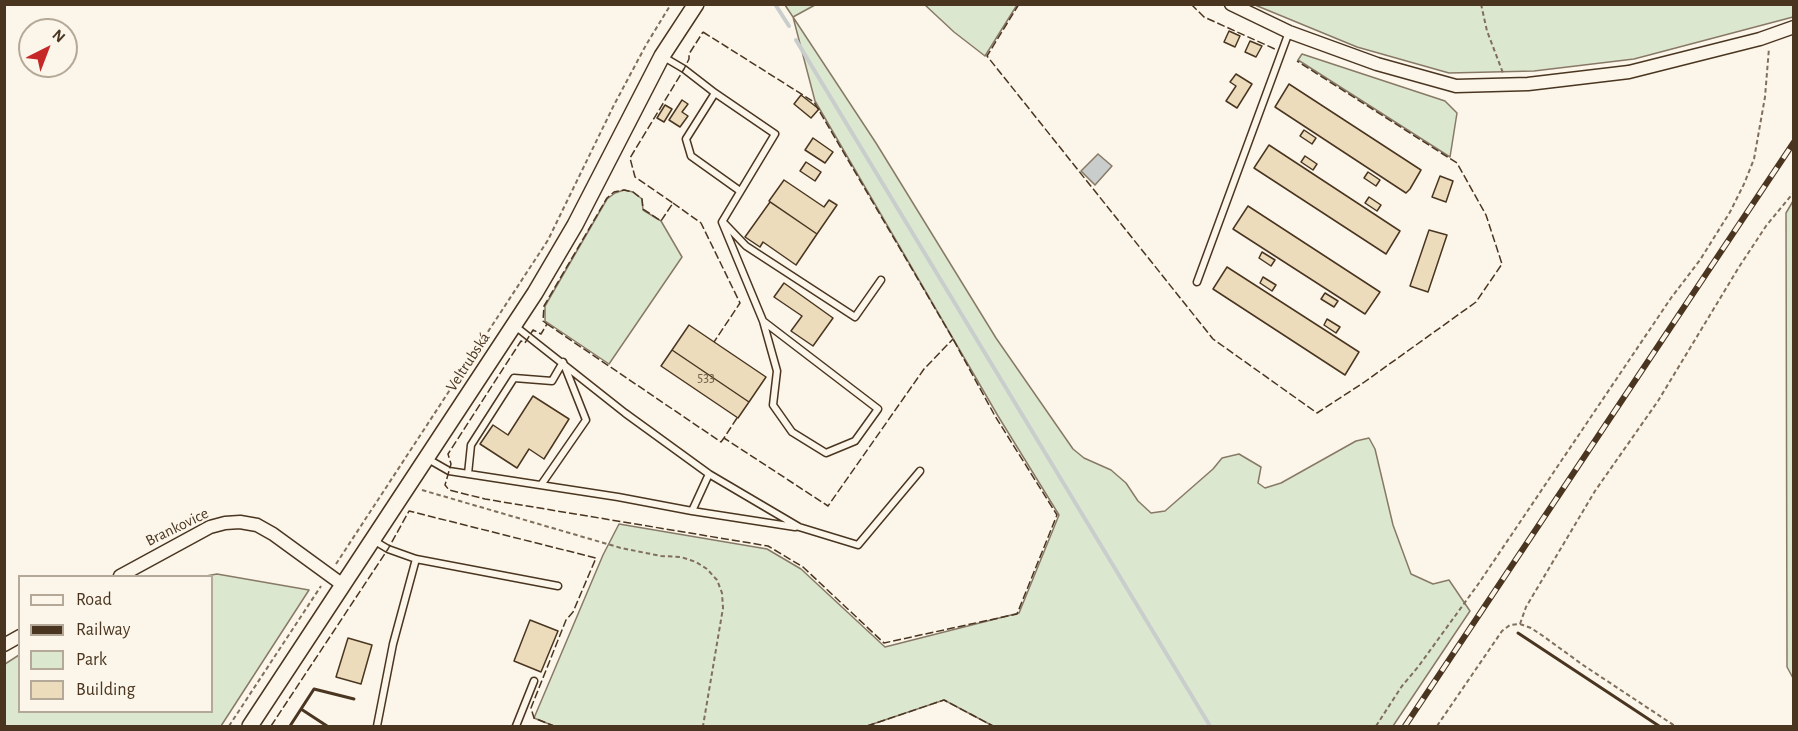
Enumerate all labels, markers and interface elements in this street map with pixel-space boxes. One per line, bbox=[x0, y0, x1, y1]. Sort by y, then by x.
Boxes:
north arrow bbox=[18, 18, 78, 78]
text: N bbox=[49, 26, 68, 46]
street label: Veltrubská bbox=[442, 329, 494, 395]
house number: 533 bbox=[697, 370, 715, 386]
street label: Brankovice bbox=[142, 504, 212, 550]
legend bbox=[18, 575, 213, 713]
text: Road bbox=[76, 591, 112, 609]
text: Railway bbox=[76, 621, 130, 639]
text: Park bbox=[76, 651, 107, 669]
text: Building bbox=[76, 681, 135, 699]

